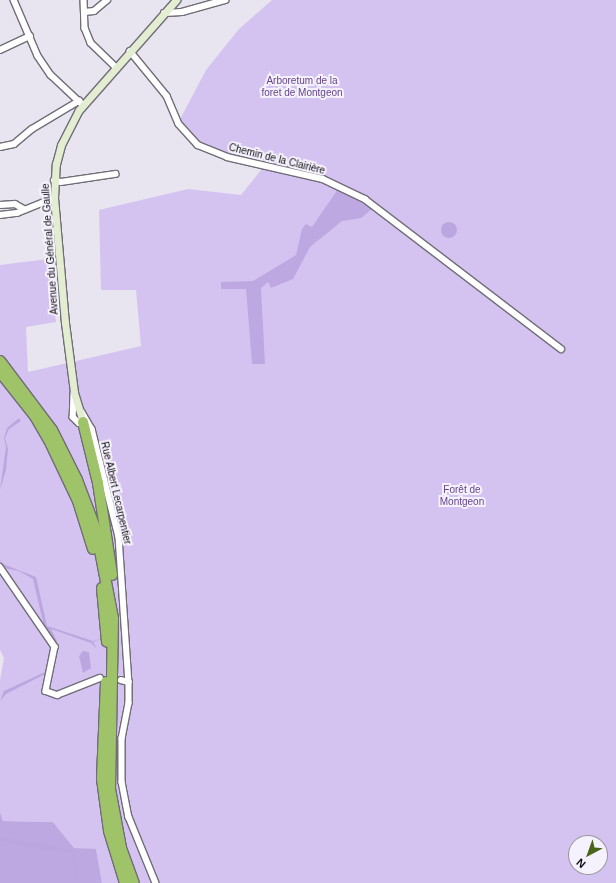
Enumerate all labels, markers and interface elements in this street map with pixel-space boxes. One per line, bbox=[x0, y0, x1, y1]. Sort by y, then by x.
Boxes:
park label: Arboretum de la foret de Montgeon bbox=[261, 74, 343, 98]
street label: Chemin de la Clairière bbox=[228, 141, 326, 177]
street label: Avenue du Général de Gaulle bbox=[39, 183, 61, 315]
street label: Rue Albert Lecarpentier bbox=[98, 440, 134, 546]
park label: Forêt de Montgeon bbox=[440, 483, 484, 506]
north arrow bbox=[568, 835, 608, 875]
text: N bbox=[574, 856, 588, 870]

